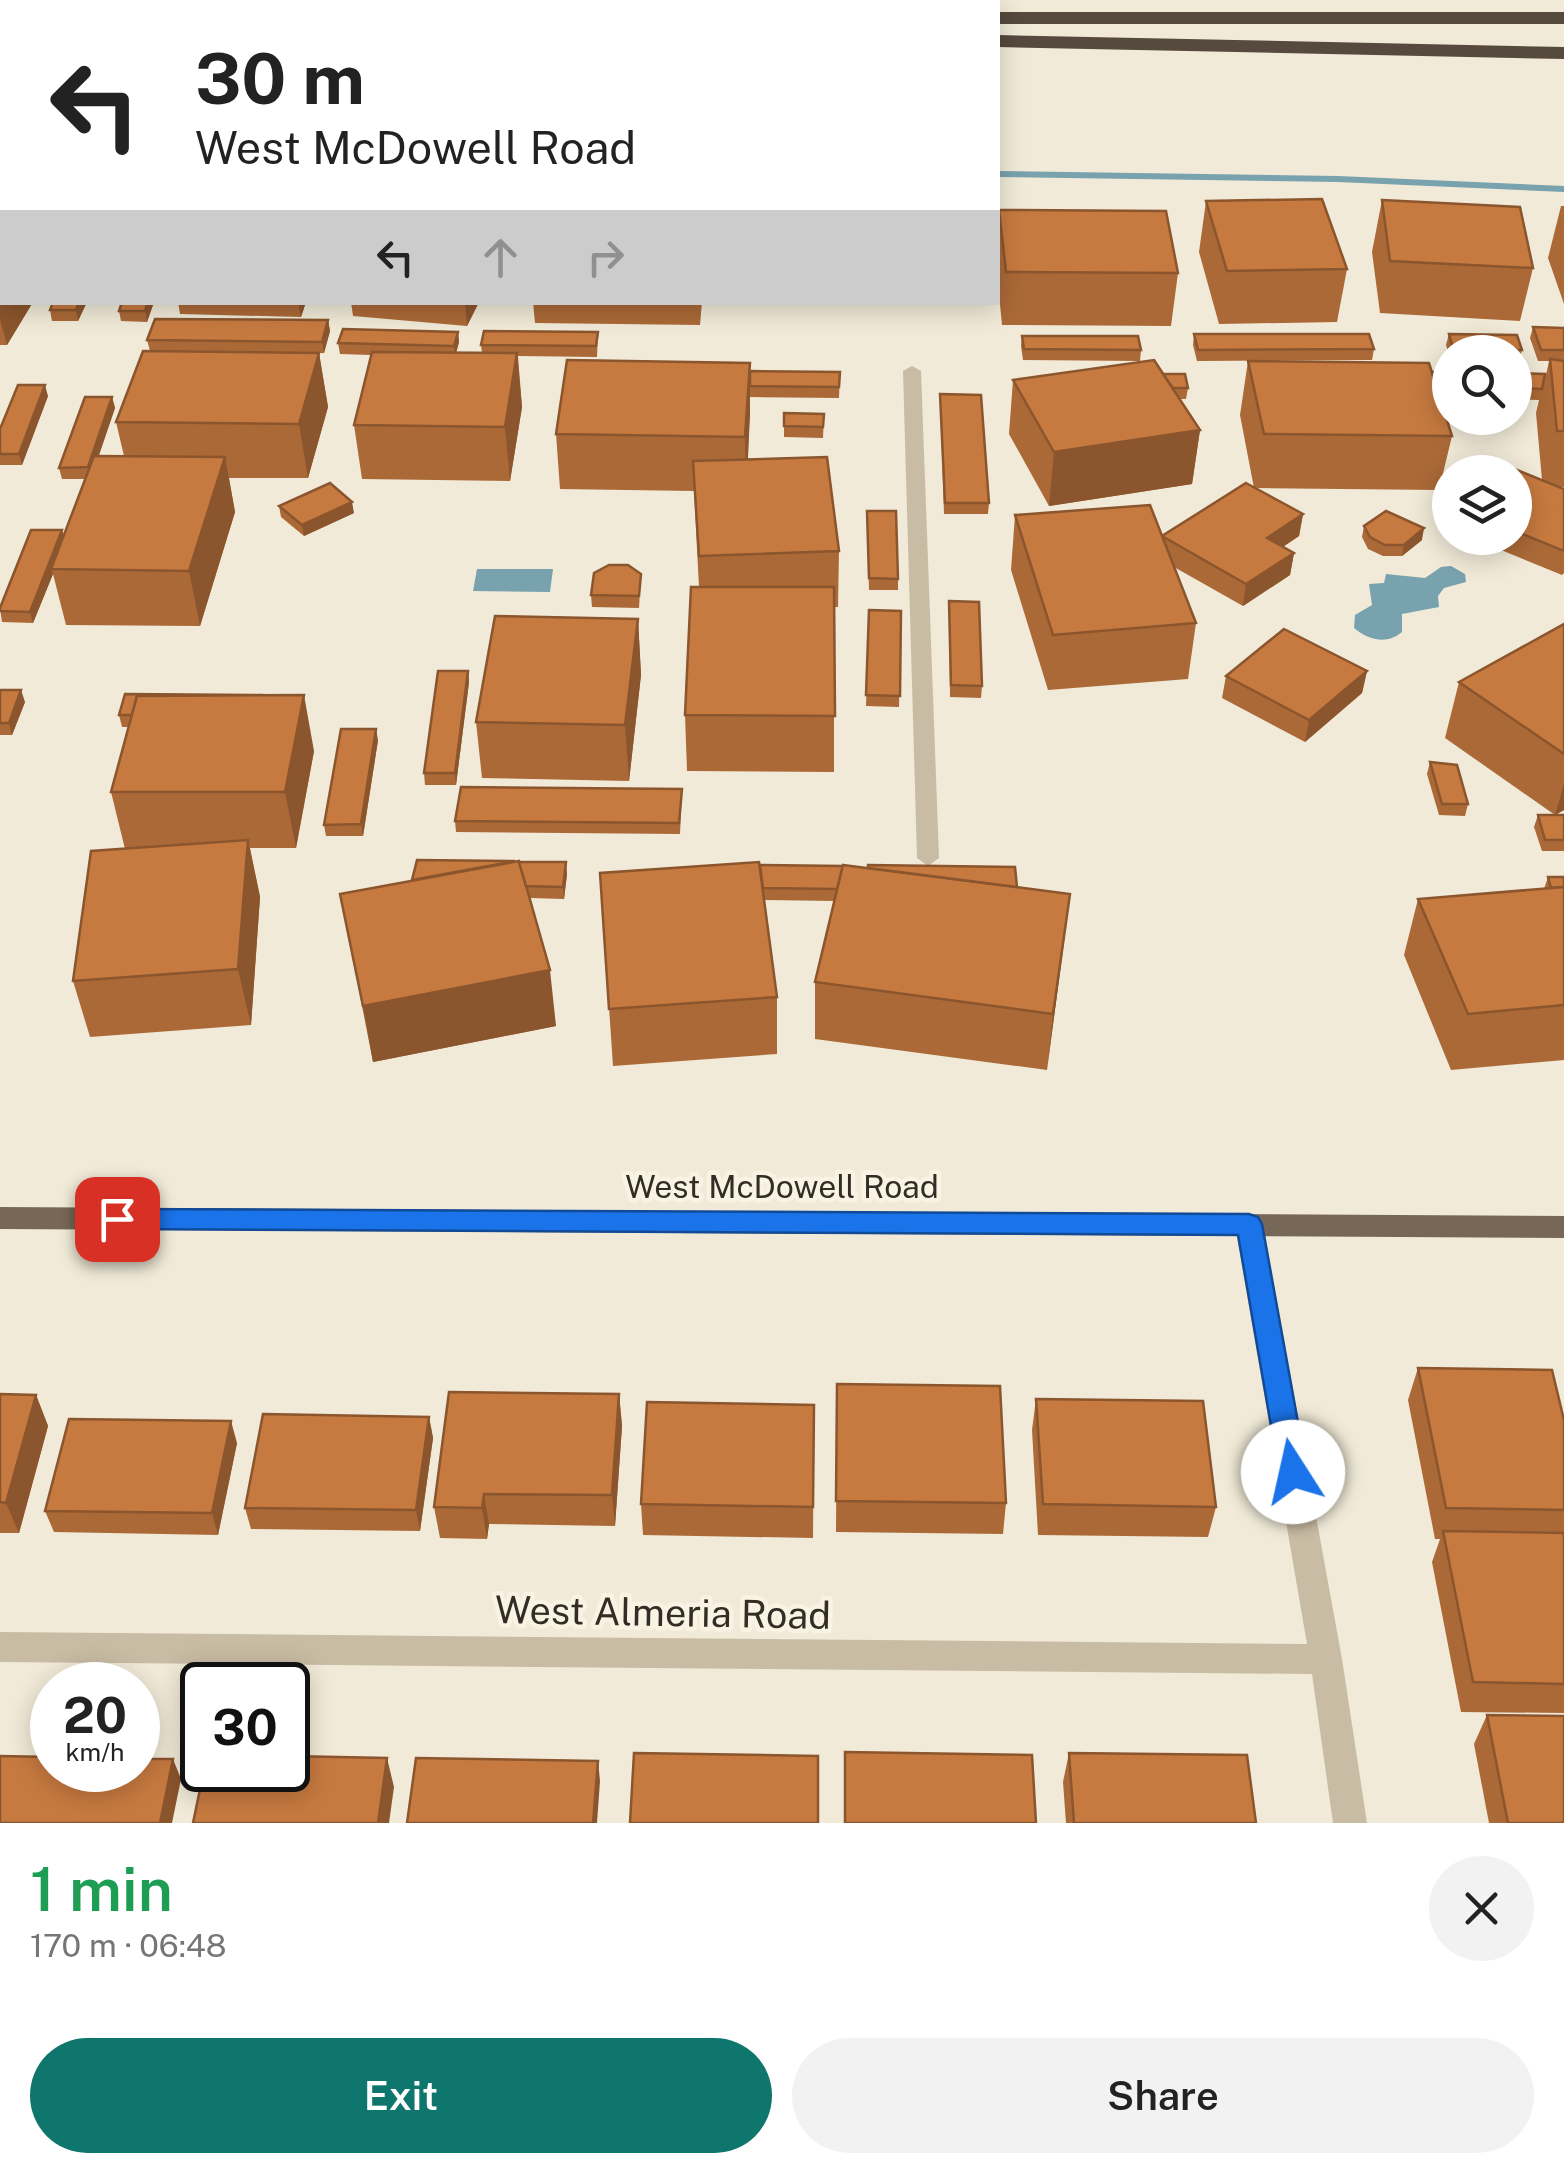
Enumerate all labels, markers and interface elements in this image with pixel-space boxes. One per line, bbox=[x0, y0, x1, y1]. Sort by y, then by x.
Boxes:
text: 30 m bbox=[195, 37, 365, 120]
icon: left bbox=[30, 40, 160, 170]
text: West McDowell Road bbox=[195, 121, 636, 174]
icon: left bbox=[368, 230, 423, 285]
icon: ahead bbox=[473, 230, 528, 285]
icon: right bbox=[578, 230, 633, 285]
map controls bbox=[1432, 335, 1532, 555]
button: search bbox=[1432, 335, 1532, 435]
button: layers bbox=[1432, 455, 1532, 555]
street label: West McDowell Road bbox=[625, 1168, 939, 1205]
pin bbox=[75, 1177, 160, 1262]
icon: arrive bbox=[90, 1192, 145, 1247]
position arrow bbox=[1241, 1420, 1345, 1524]
street label: West Almeria Road bbox=[495, 1587, 831, 1638]
speed limit sign: 30 bbox=[180, 1662, 310, 1792]
text: 20 bbox=[63, 1685, 127, 1744]
text: km/h bbox=[66, 1737, 124, 1767]
text: 1 min bbox=[30, 1854, 173, 1925]
button: close bbox=[1429, 1856, 1534, 1961]
text: 170 m · 06:48 bbox=[30, 1927, 226, 1964]
button: Exit bbox=[30, 2038, 772, 2153]
button: Share bbox=[792, 2038, 1534, 2153]

